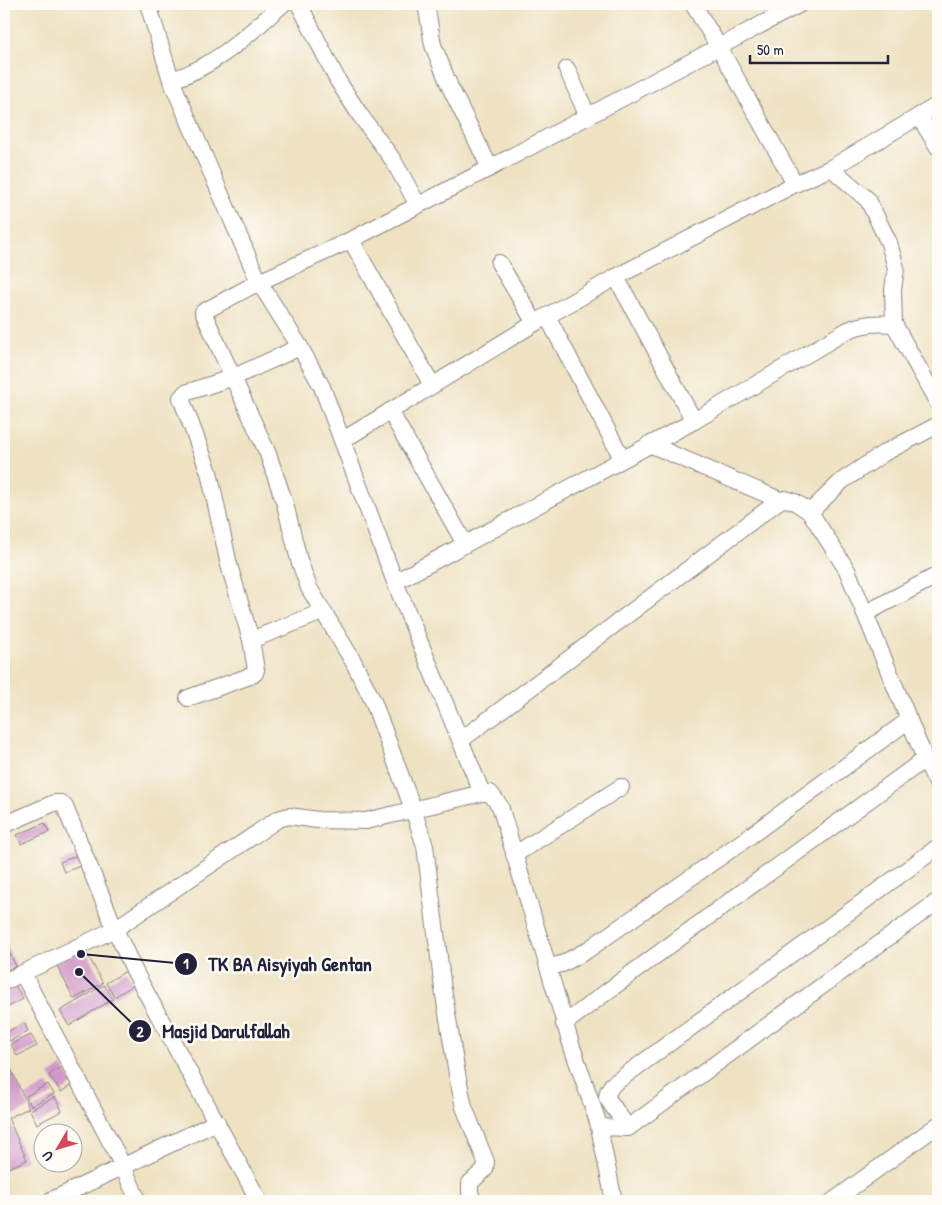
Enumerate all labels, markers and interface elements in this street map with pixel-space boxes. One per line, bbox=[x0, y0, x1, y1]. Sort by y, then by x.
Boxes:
scale bar bbox=[750, 32, 887, 64]
text: 50 m bbox=[757, 39, 784, 60]
callout: TK BA Aisyiyah Gentan bbox=[173, 946, 382, 981]
text: TK BA Aisyiyah Gentan bbox=[207, 950, 372, 978]
text: 1 bbox=[183, 953, 189, 974]
callout: Masjid Darulfallah bbox=[128, 1014, 300, 1049]
text: Masjid Darulfallah bbox=[162, 1017, 290, 1044]
text: 2 bbox=[136, 1021, 144, 1042]
north arrow bbox=[32, 1122, 82, 1172]
text: U bbox=[37, 1147, 57, 1165]

